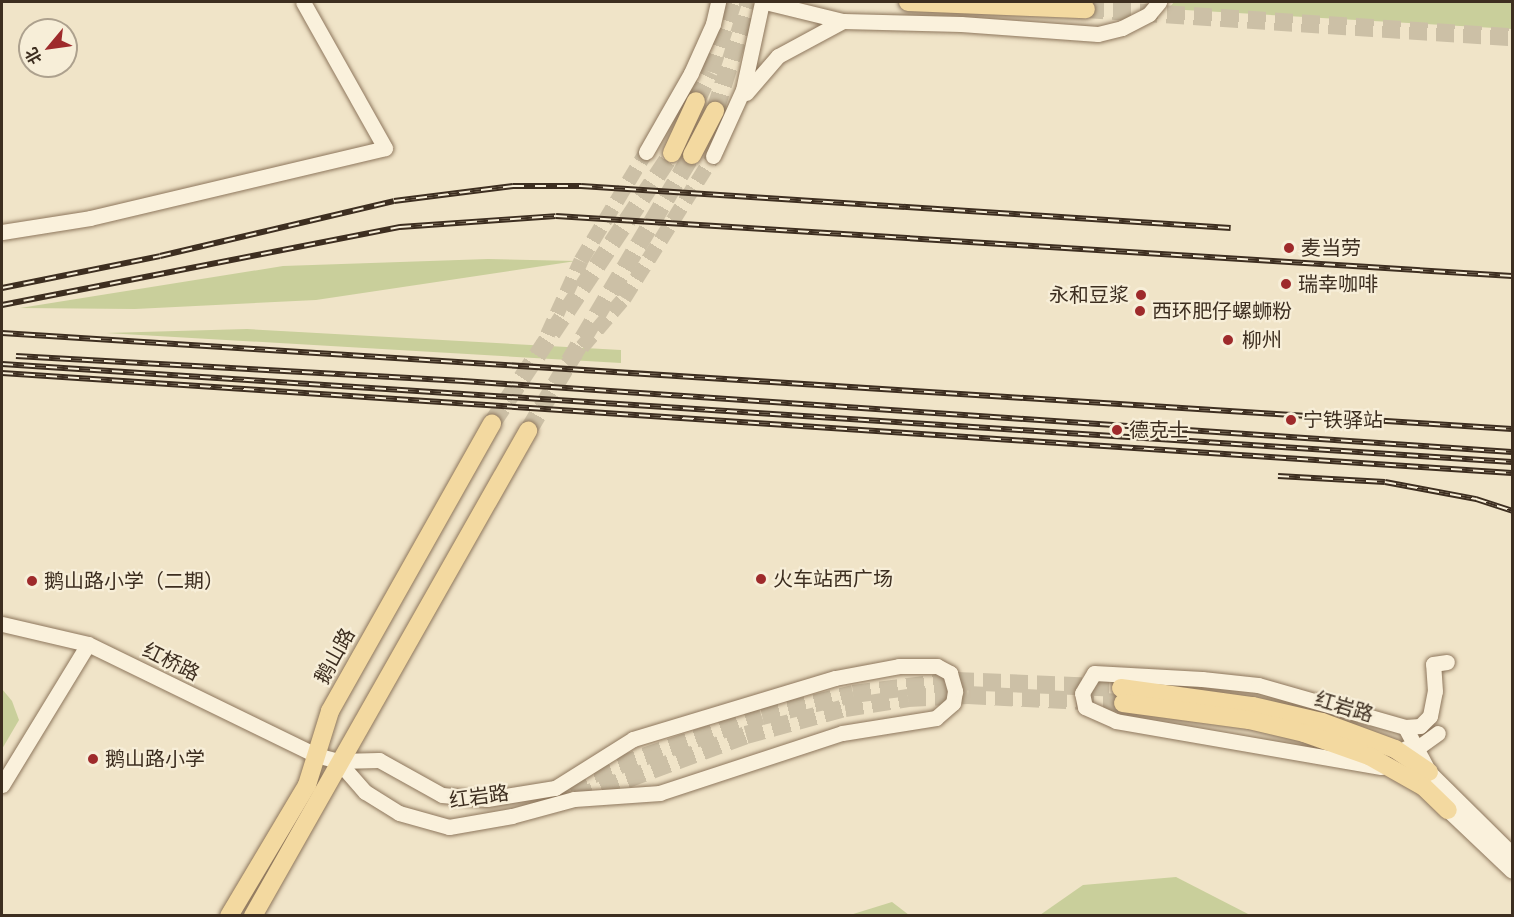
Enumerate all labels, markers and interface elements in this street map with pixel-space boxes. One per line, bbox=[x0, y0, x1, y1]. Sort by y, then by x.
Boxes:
north arrow bbox=[18, 18, 78, 78]
text: 北 bbox=[21, 44, 46, 68]
place label: 麦当劳 bbox=[1301, 236, 1361, 260]
marker: 麦当劳 bbox=[1282, 241, 1296, 255]
place label: 瑞幸咖啡 bbox=[1298, 272, 1378, 296]
marker: 瑞幸咖啡 bbox=[1279, 277, 1293, 291]
place label: 永和豆浆 bbox=[1049, 283, 1129, 307]
marker: 永和豆浆 bbox=[1134, 288, 1148, 302]
place label: 西环肥仔螺蛳粉 bbox=[1152, 299, 1292, 323]
marker: 西环肥仔螺蛳粉 bbox=[1133, 304, 1147, 318]
place label: 柳州 bbox=[1242, 328, 1282, 352]
marker: 柳州 bbox=[1219, 331, 1237, 349]
place label: 宁铁驿站 bbox=[1303, 408, 1383, 432]
marker: 宁铁驿站 bbox=[1284, 413, 1298, 427]
place label: 德克士 bbox=[1129, 418, 1189, 442]
marker: 德克士 bbox=[1110, 423, 1124, 437]
place label: 火车站西广场 bbox=[773, 567, 893, 591]
place label: 鹅山路小学（二期） bbox=[44, 569, 224, 593]
marker: 火车站西广场 bbox=[754, 572, 768, 586]
marker: 鹅山路小学（二期） bbox=[25, 574, 39, 588]
street label: 鹅山路 bbox=[310, 624, 360, 688]
street label: 红桥路 bbox=[139, 638, 203, 686]
street label: 红岩路 bbox=[1312, 687, 1376, 727]
place label: 鹅山路小学 bbox=[105, 747, 205, 771]
marker: 鹅山路小学 bbox=[86, 752, 100, 766]
street label: 红岩路 bbox=[448, 781, 510, 813]

